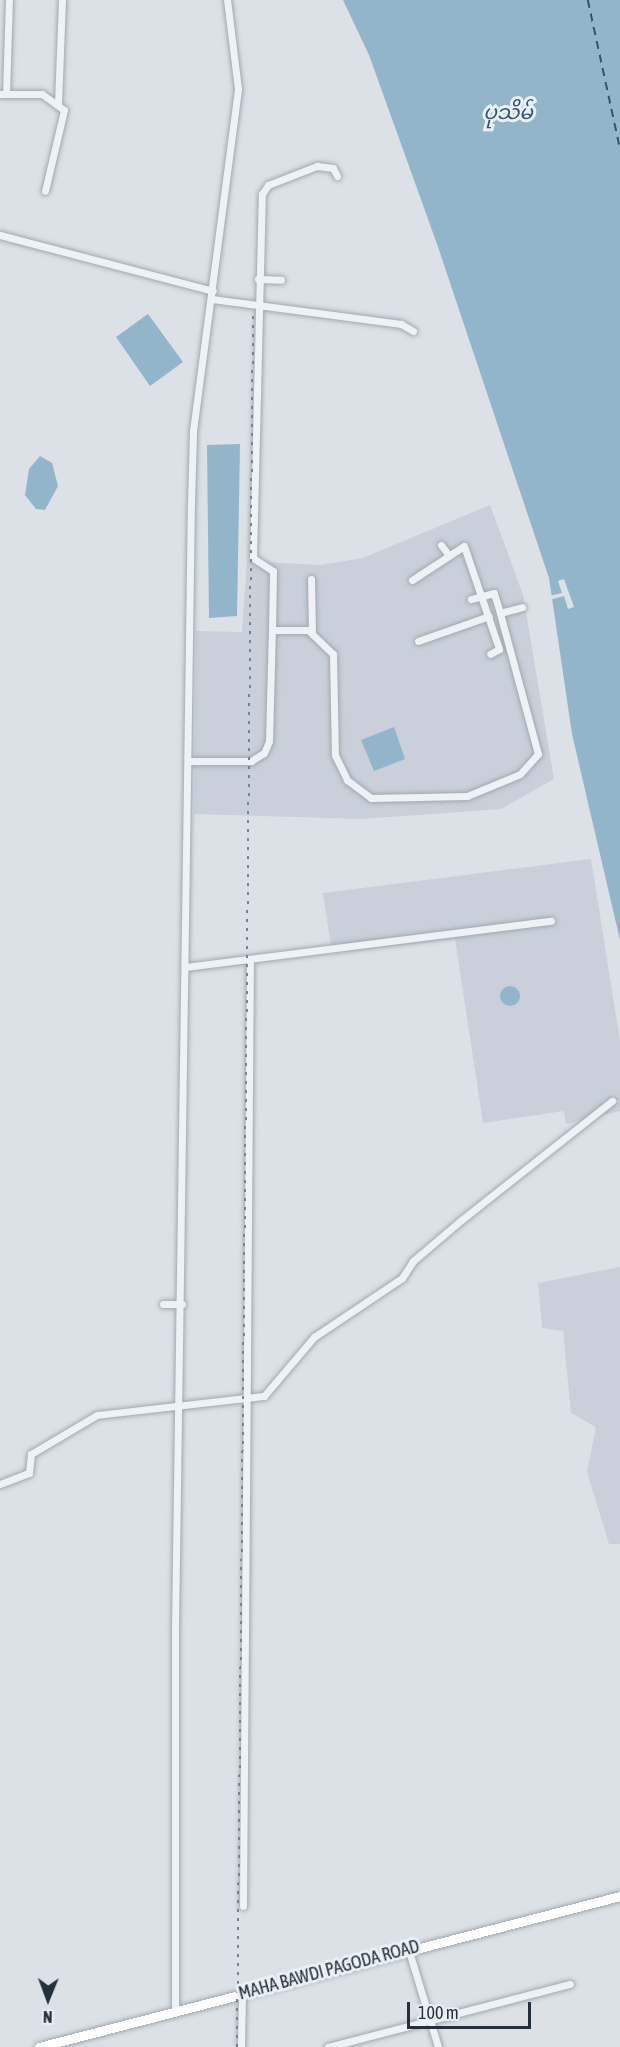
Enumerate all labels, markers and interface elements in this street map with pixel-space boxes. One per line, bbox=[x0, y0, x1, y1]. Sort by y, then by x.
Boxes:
water label: ပုသိမ် bbox=[483, 99, 533, 123]
street label: MAHA BAWDI PAGODA ROAD bbox=[236, 1935, 422, 2005]
north arrow bbox=[18, 1969, 78, 2029]
scale bar bbox=[410, 1990, 534, 2028]
text: 100 m bbox=[418, 2002, 459, 2023]
text: N bbox=[43, 2008, 53, 2026]

